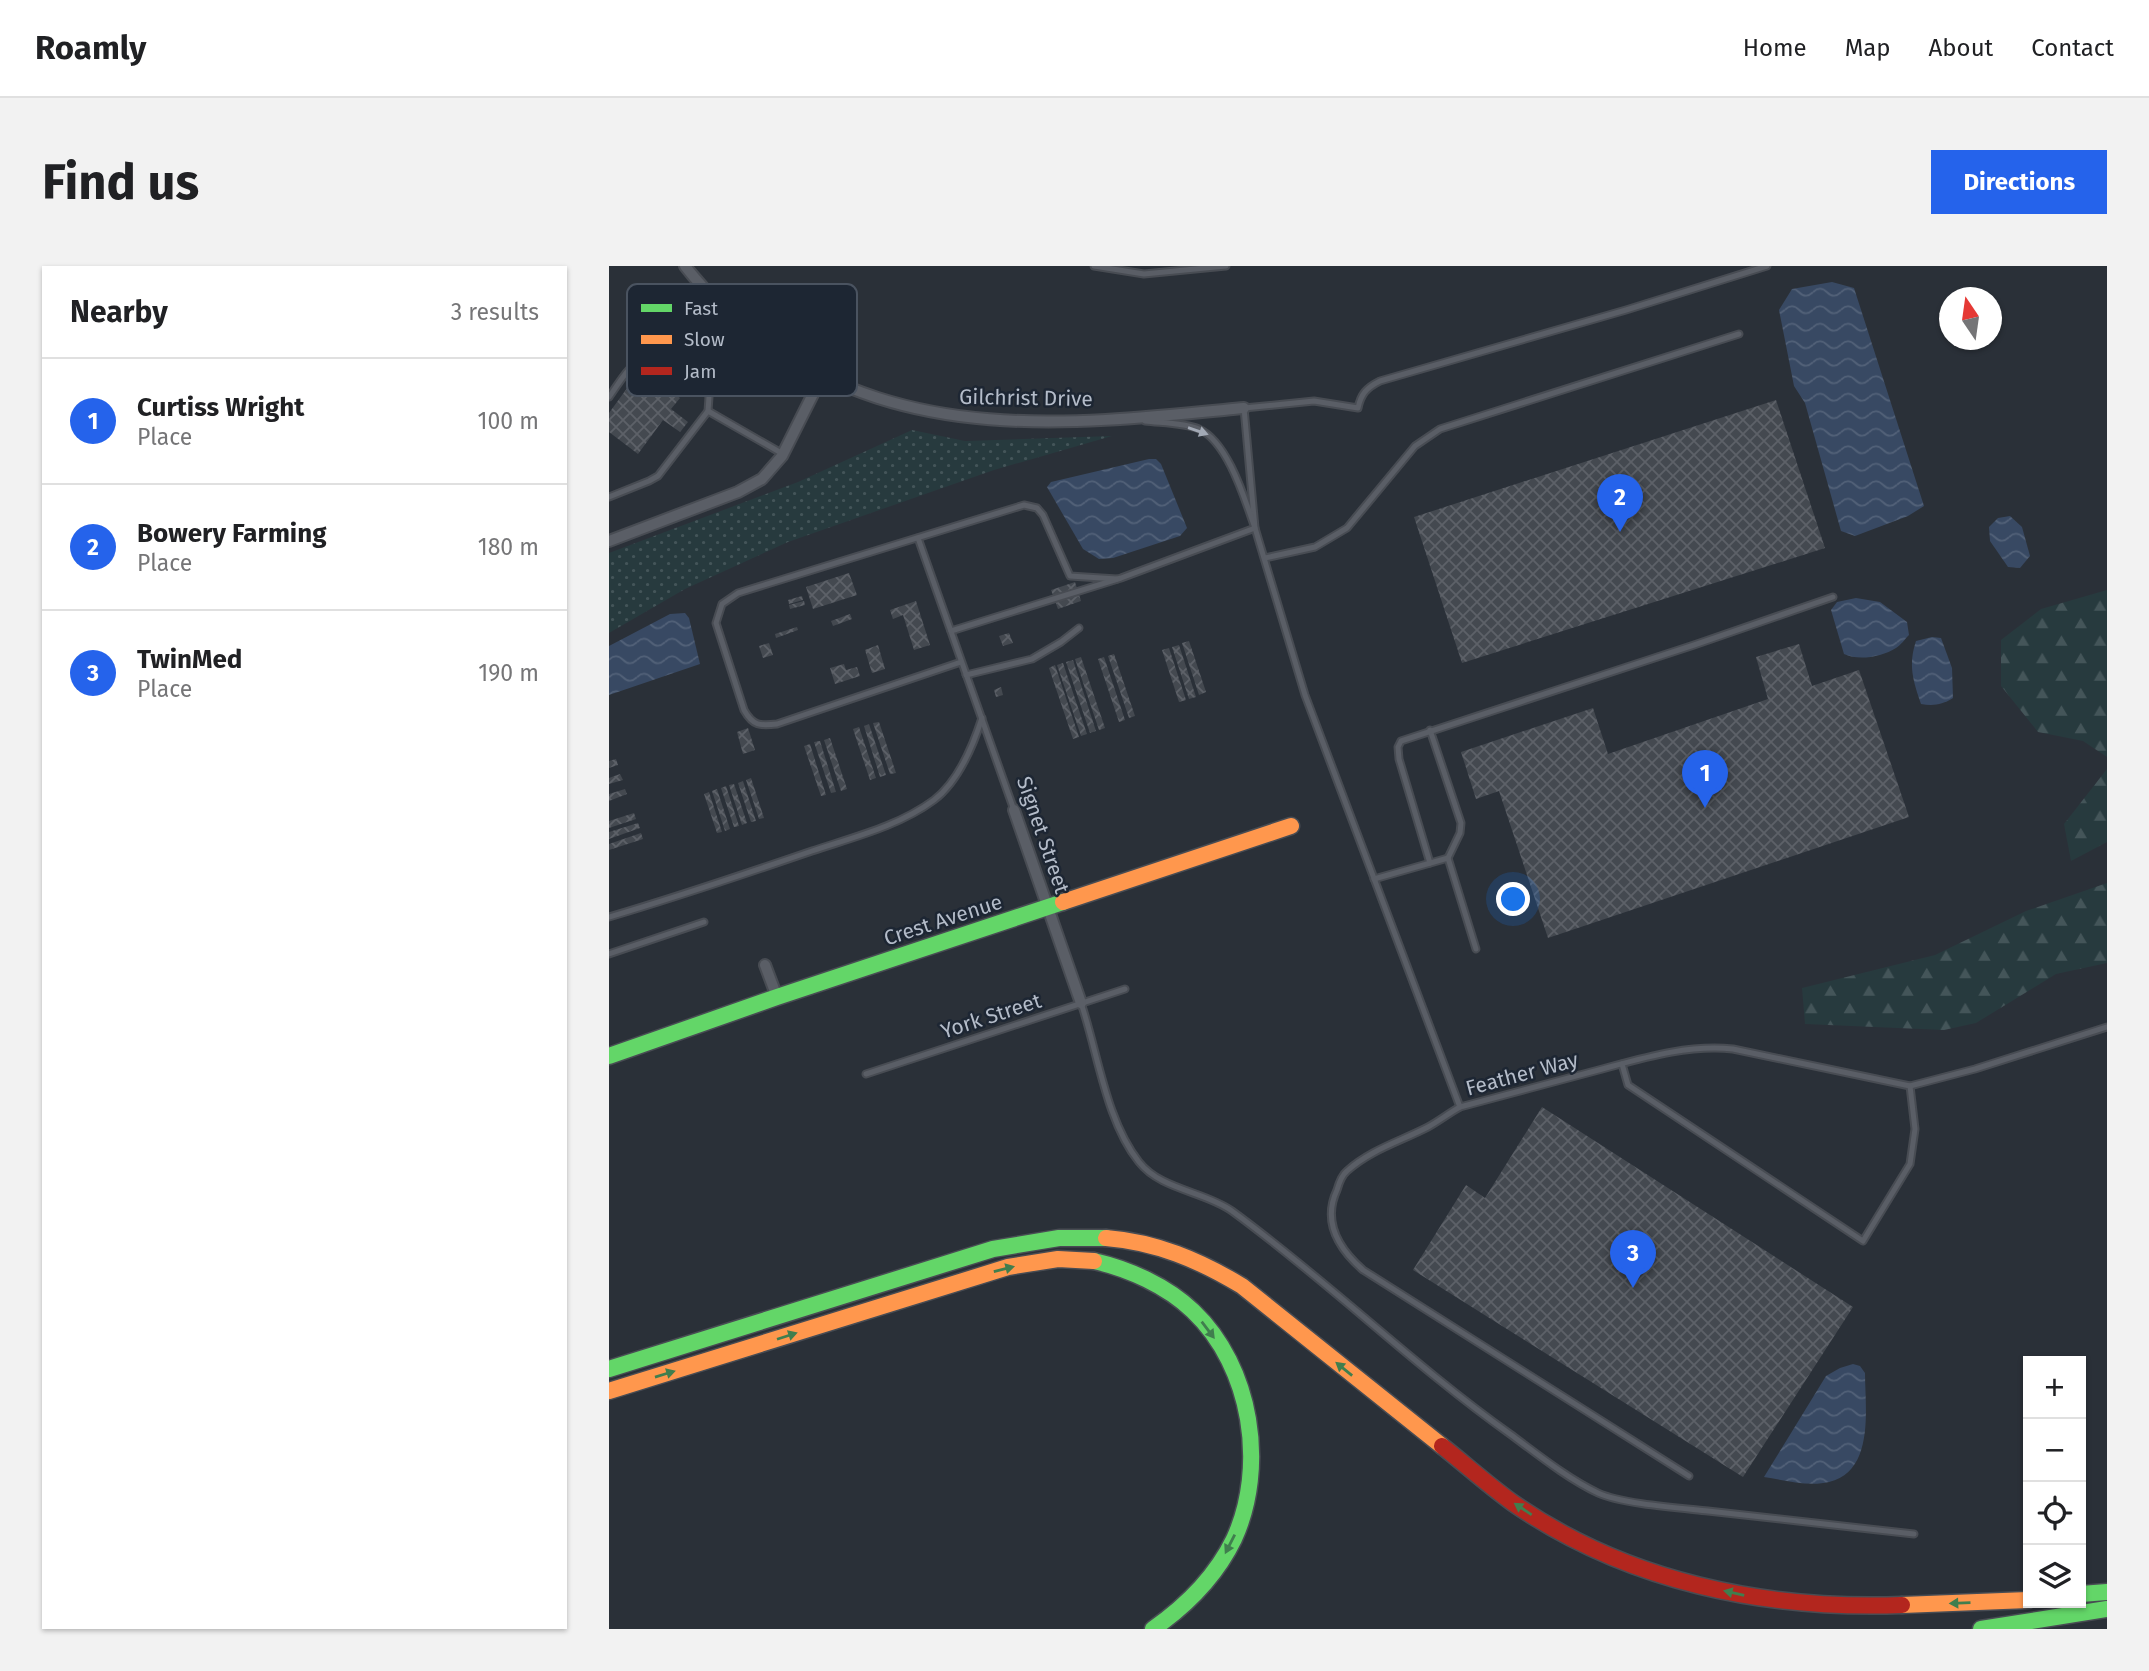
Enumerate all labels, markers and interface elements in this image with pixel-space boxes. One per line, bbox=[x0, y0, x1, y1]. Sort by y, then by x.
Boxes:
text: Roamly bbox=[35, 28, 146, 68]
text: Home bbox=[1743, 34, 1807, 62]
text: Map bbox=[1845, 34, 1891, 62]
text: About bbox=[1929, 34, 1993, 62]
text: Contact bbox=[2031, 34, 2114, 62]
button: Directions bbox=[1931, 150, 2107, 214]
text: Find us bbox=[42, 153, 199, 212]
legend bbox=[627, 284, 857, 396]
north arrow bbox=[1939, 287, 2002, 350]
text: Nearby bbox=[70, 294, 168, 330]
text: Fast bbox=[684, 297, 718, 320]
text: 3 results bbox=[451, 298, 539, 326]
text: Slow bbox=[684, 328, 725, 351]
text: Jam bbox=[684, 360, 716, 383]
street label: Gilchrist Drive bbox=[959, 384, 1093, 412]
text: Curtiss Wright bbox=[137, 392, 304, 423]
text: 1 bbox=[88, 407, 98, 435]
text: 100 m bbox=[478, 407, 539, 435]
text: Place bbox=[137, 423, 192, 451]
one-way arrow bbox=[1188, 426, 1209, 437]
pin: 2 bbox=[1597, 474, 1643, 532]
text: Bowery Farming bbox=[137, 518, 327, 549]
text: 2 bbox=[87, 533, 99, 561]
text: 180 m bbox=[478, 533, 539, 561]
text: Place bbox=[137, 549, 192, 577]
text: TwinMed bbox=[137, 644, 242, 675]
text: 3 bbox=[87, 659, 99, 687]
text: 190 m bbox=[478, 659, 539, 687]
text: Place bbox=[137, 675, 192, 703]
pin: 1 bbox=[1682, 750, 1728, 808]
street label: Signet Street bbox=[1011, 773, 1075, 897]
your location bbox=[1496, 882, 1530, 916]
street label: Crest Avenue bbox=[880, 889, 1006, 951]
street label: York Street bbox=[938, 987, 1045, 1044]
street label: Feather Way bbox=[1463, 1046, 1582, 1101]
pin: 3 bbox=[1610, 1230, 1656, 1288]
one-way arrow bbox=[993, 1263, 1015, 1274]
one-way arrow bbox=[1201, 1320, 1216, 1338]
one-way arrow bbox=[776, 1330, 797, 1341]
map controls bbox=[2023, 1356, 2086, 1608]
button: + bbox=[2023, 1356, 2086, 1419]
one-way arrow bbox=[1336, 1362, 1353, 1377]
one-way arrow bbox=[655, 1369, 676, 1379]
button: − bbox=[2023, 1419, 2086, 1482]
button: locate bbox=[2023, 1482, 2086, 1545]
one-way arrow bbox=[1514, 1503, 1533, 1516]
one-way arrow bbox=[1225, 1535, 1237, 1555]
button: layers bbox=[2023, 1545, 2086, 1608]
one-way arrow bbox=[1723, 1587, 1745, 1598]
one-way arrow bbox=[1949, 1598, 1971, 1609]

